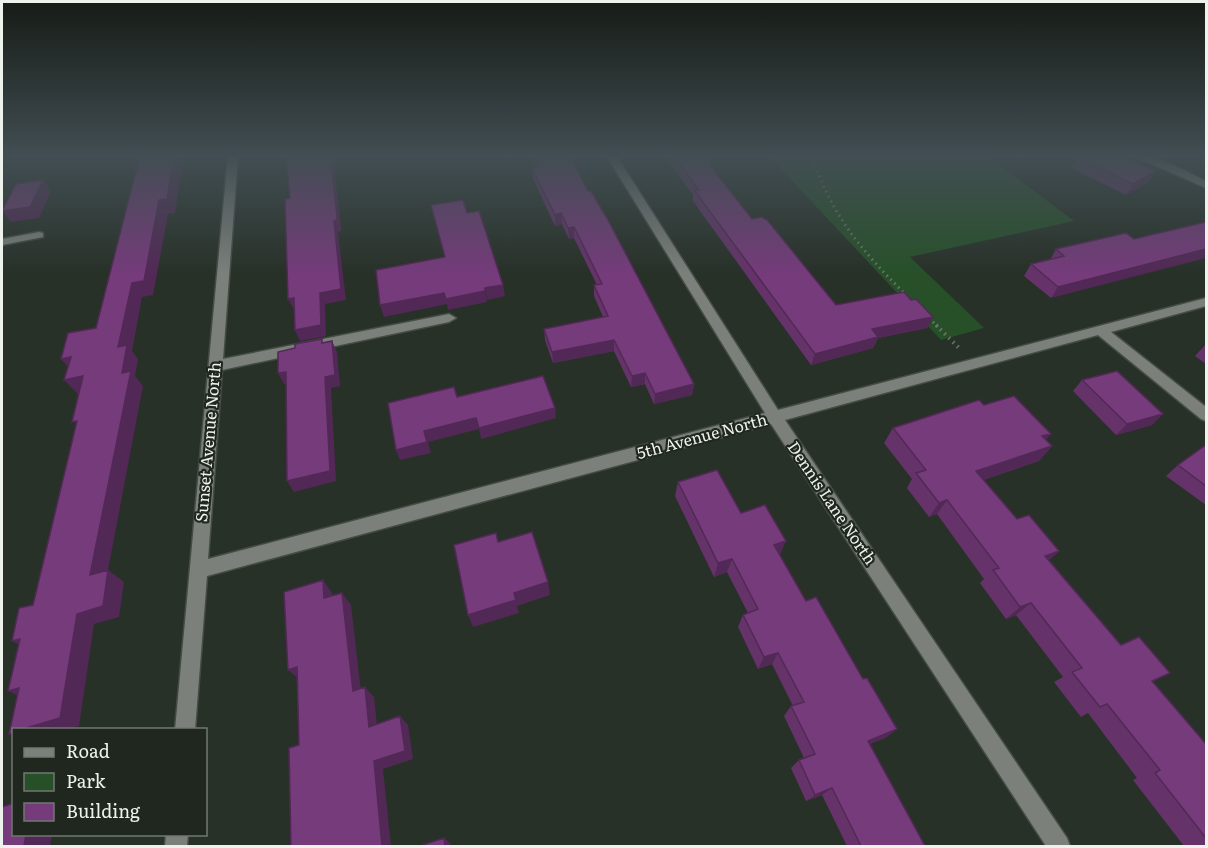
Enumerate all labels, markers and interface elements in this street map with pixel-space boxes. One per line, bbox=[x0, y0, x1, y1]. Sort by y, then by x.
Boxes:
street label: Sunset Avenue North bbox=[188, 360, 226, 523]
street label: 5th Avenue North bbox=[634, 406, 770, 464]
street label: Dennis Lane North bbox=[783, 436, 883, 569]
legend bbox=[12, 728, 207, 836]
text: Road bbox=[66, 737, 110, 764]
text: Park bbox=[66, 767, 107, 794]
text: Building bbox=[66, 797, 141, 824]

